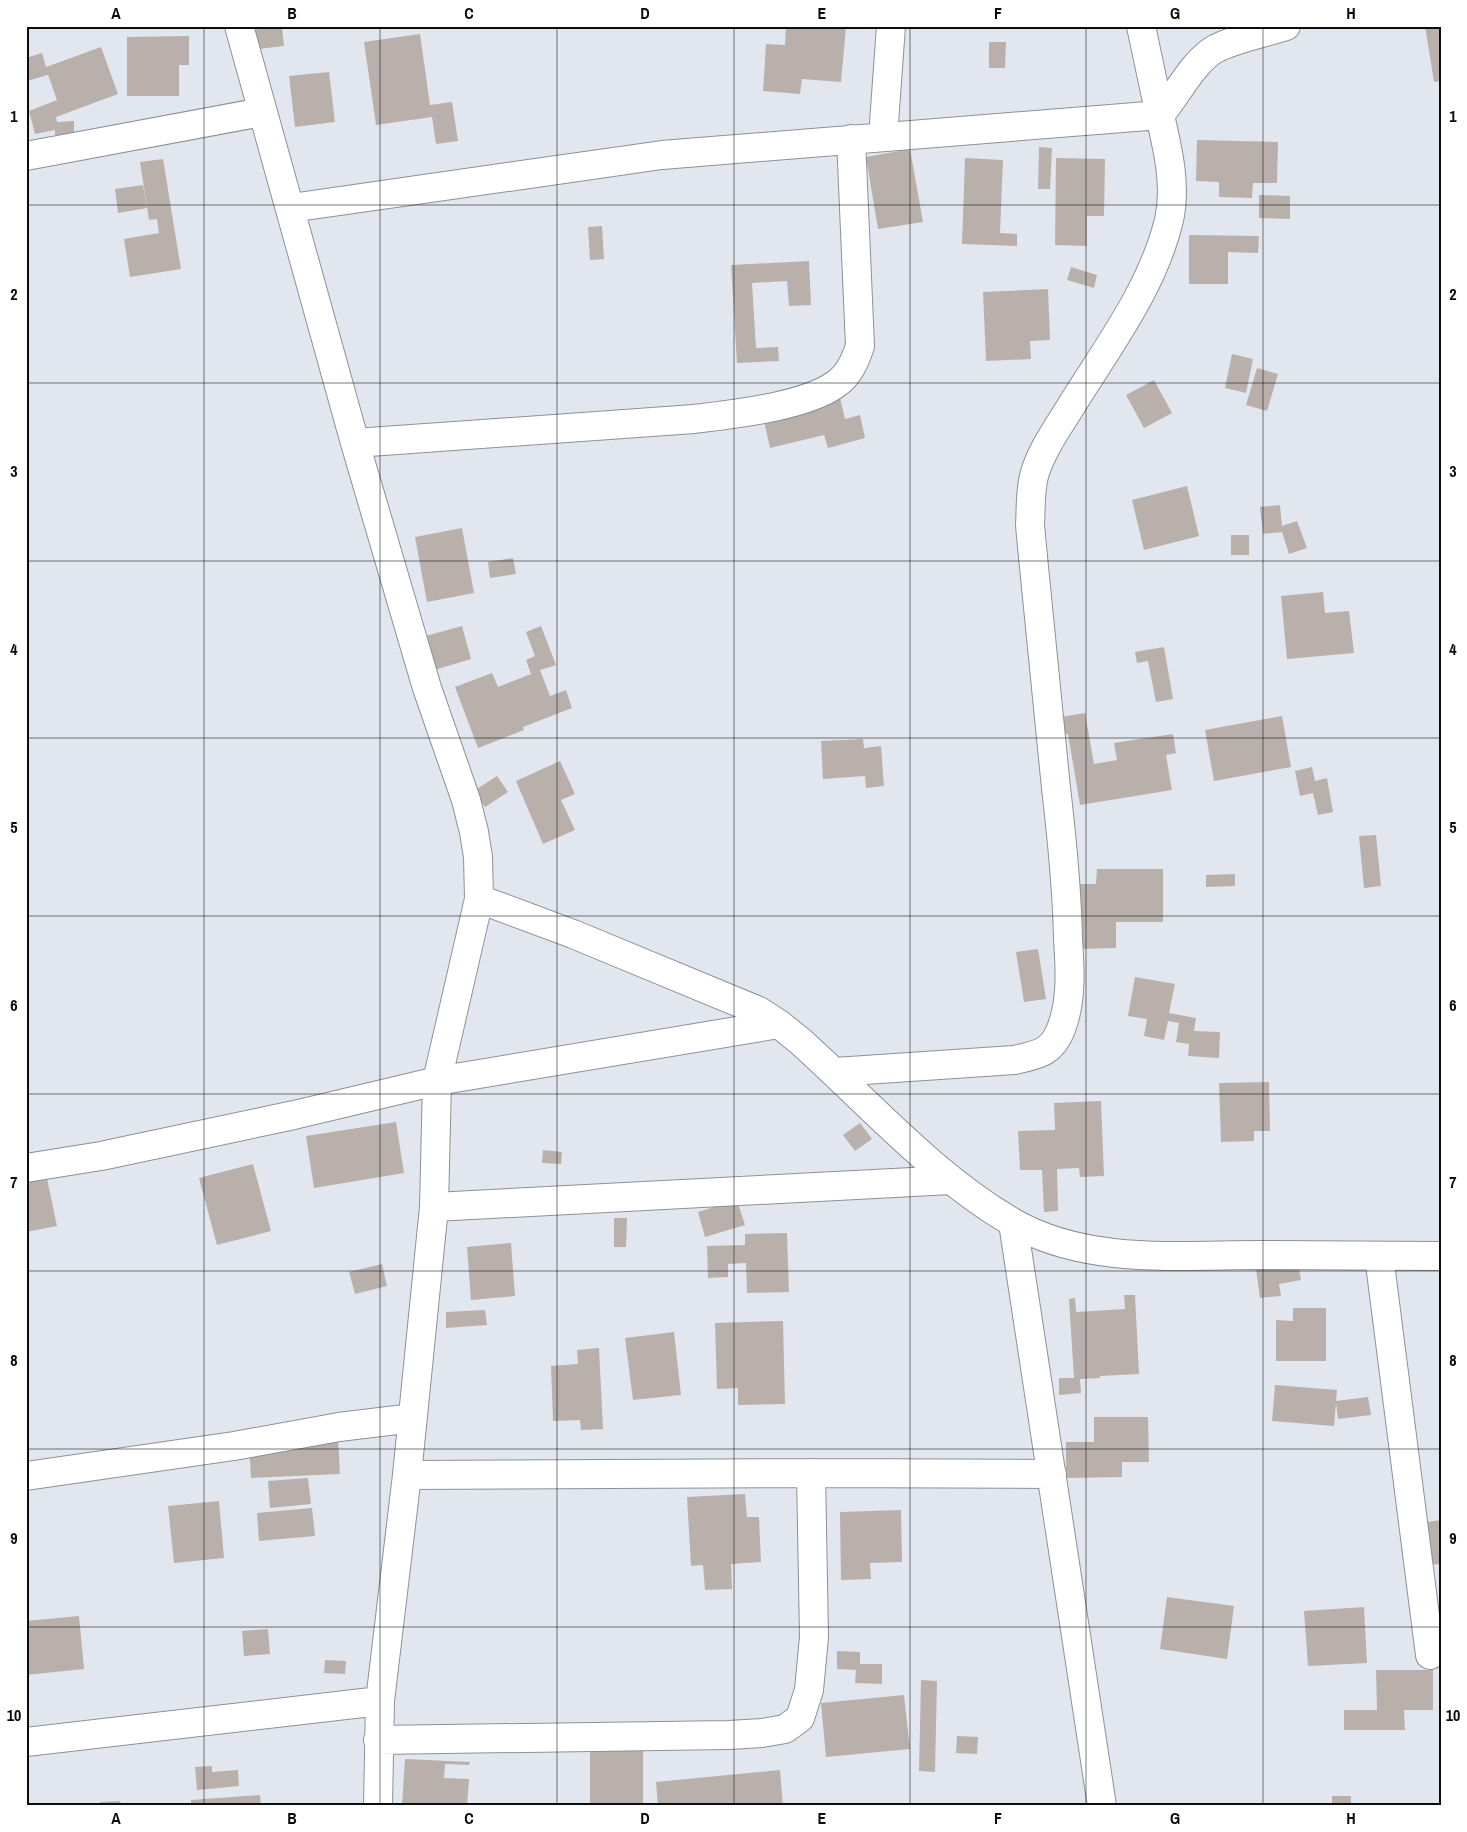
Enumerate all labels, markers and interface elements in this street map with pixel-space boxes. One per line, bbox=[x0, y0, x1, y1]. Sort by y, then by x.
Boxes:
text: A bbox=[111, 2, 121, 24]
text: B bbox=[287, 2, 297, 24]
text: C bbox=[464, 2, 474, 24]
text: D bbox=[640, 2, 650, 24]
text: E bbox=[818, 2, 827, 24]
text: F bbox=[994, 2, 1002, 24]
text: G bbox=[1170, 2, 1180, 24]
text: H bbox=[1346, 2, 1356, 24]
text: 1 bbox=[10, 105, 18, 127]
text: 1 bbox=[1449, 105, 1457, 127]
text: 2 bbox=[10, 283, 18, 305]
text: 2 bbox=[1449, 283, 1457, 305]
text: 3 bbox=[10, 460, 18, 482]
text: 3 bbox=[1449, 460, 1457, 482]
text: 4 bbox=[10, 638, 18, 660]
text: 4 bbox=[1449, 638, 1457, 660]
text: 5 bbox=[10, 816, 18, 838]
text: 5 bbox=[1449, 816, 1457, 838]
text: 6 bbox=[10, 994, 18, 1016]
text: 6 bbox=[1449, 994, 1457, 1016]
text: 7 bbox=[10, 1171, 18, 1193]
text: 7 bbox=[1449, 1171, 1457, 1193]
text: 8 bbox=[10, 1349, 18, 1371]
text: 8 bbox=[1449, 1349, 1457, 1371]
text: 9 bbox=[10, 1527, 18, 1549]
text: 9 bbox=[1449, 1527, 1457, 1549]
text: 10 bbox=[7, 1704, 21, 1726]
text: 10 bbox=[1446, 1704, 1460, 1726]
text: A bbox=[111, 1807, 121, 1829]
text: B bbox=[287, 1807, 297, 1829]
text: C bbox=[464, 1807, 474, 1829]
text: D bbox=[640, 1807, 650, 1829]
text: E bbox=[818, 1807, 827, 1829]
text: F bbox=[994, 1807, 1002, 1829]
text: G bbox=[1170, 1807, 1180, 1829]
text: H bbox=[1346, 1807, 1356, 1829]

